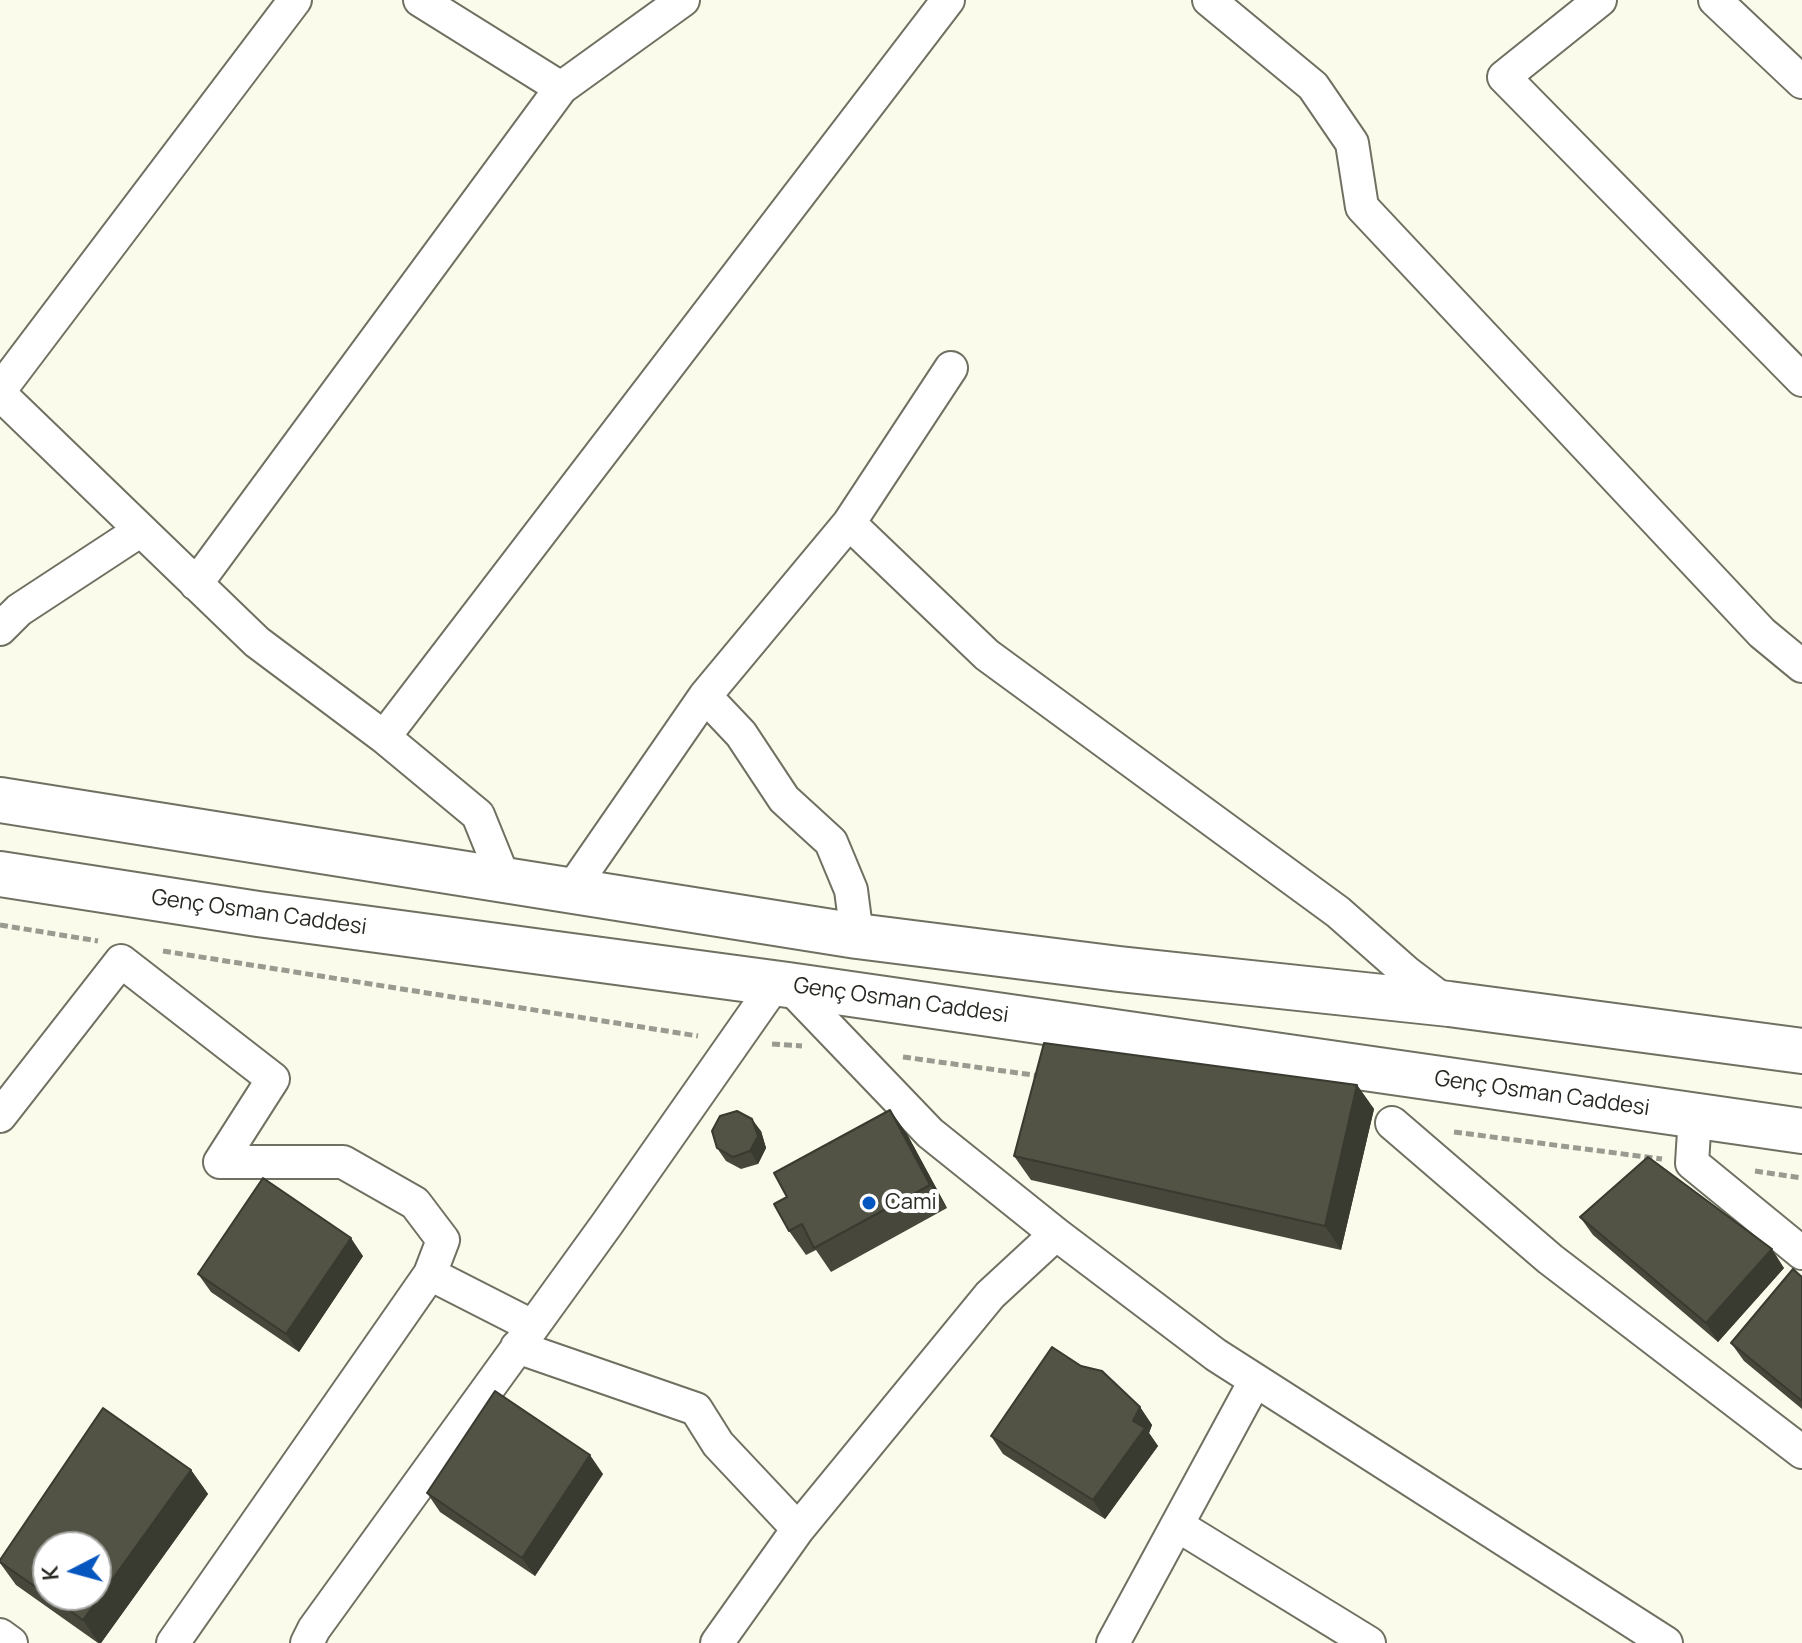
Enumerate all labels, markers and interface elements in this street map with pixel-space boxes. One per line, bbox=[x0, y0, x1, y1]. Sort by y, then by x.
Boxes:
street label: Genç Osman Caddesi bbox=[150, 885, 368, 941]
street label: Genç Osman Caddesi bbox=[792, 973, 1010, 1029]
street label: Genç Osman Caddesi bbox=[1433, 1066, 1651, 1122]
place label: Cami bbox=[885, 1190, 937, 1216]
marker: Cami bbox=[860, 1194, 878, 1212]
north arrow bbox=[32, 1531, 112, 1611]
text: K bbox=[34, 1565, 66, 1582]

